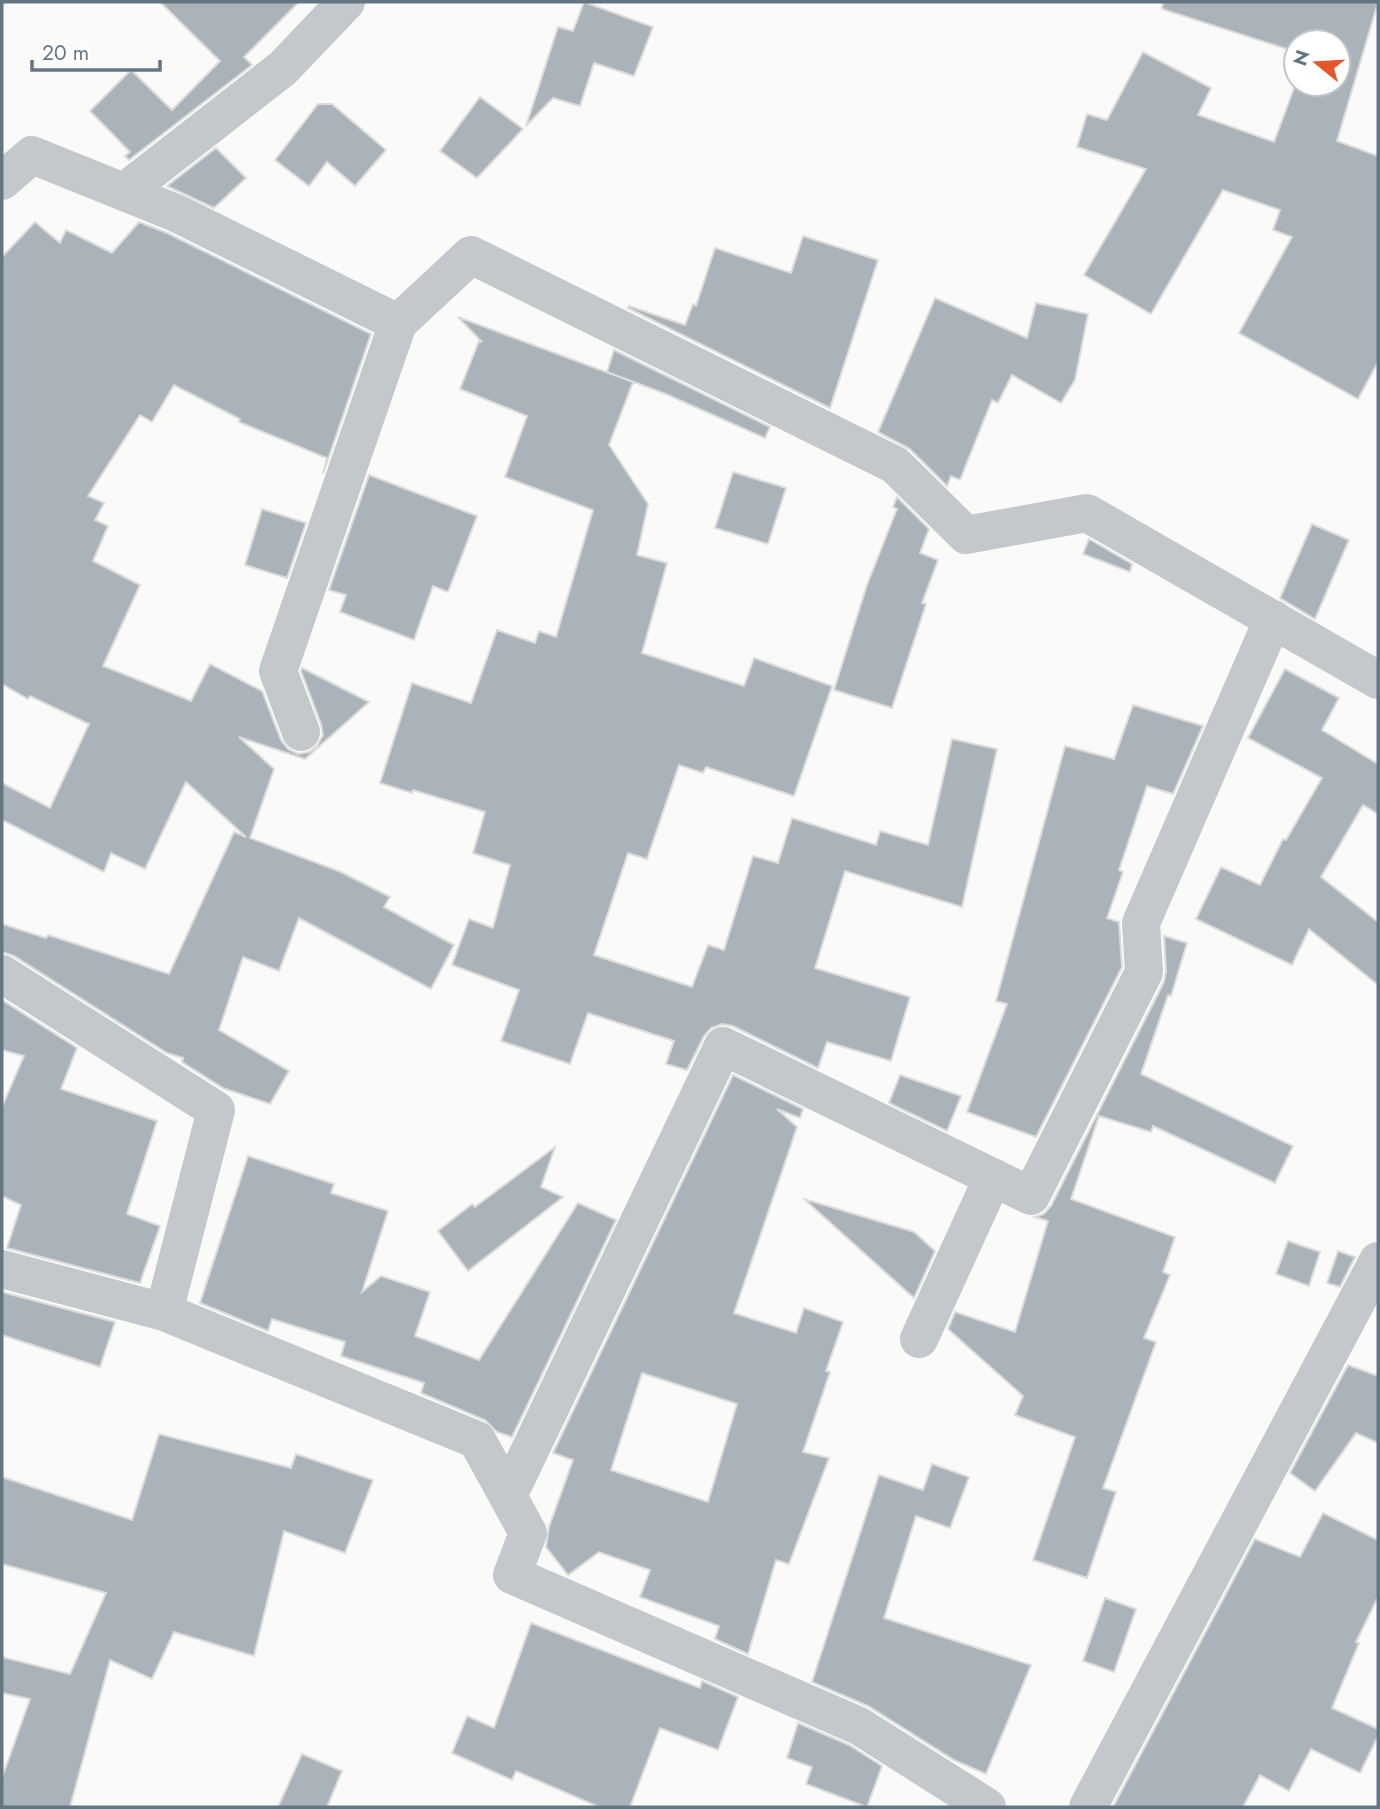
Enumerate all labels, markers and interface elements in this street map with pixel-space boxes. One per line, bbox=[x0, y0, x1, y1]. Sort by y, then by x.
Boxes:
scale bar bbox=[32, 28, 159, 72]
north arrow bbox=[1282, 28, 1352, 98]
text: 20 m bbox=[42, 38, 89, 68]
text: N bbox=[1286, 47, 1316, 69]

